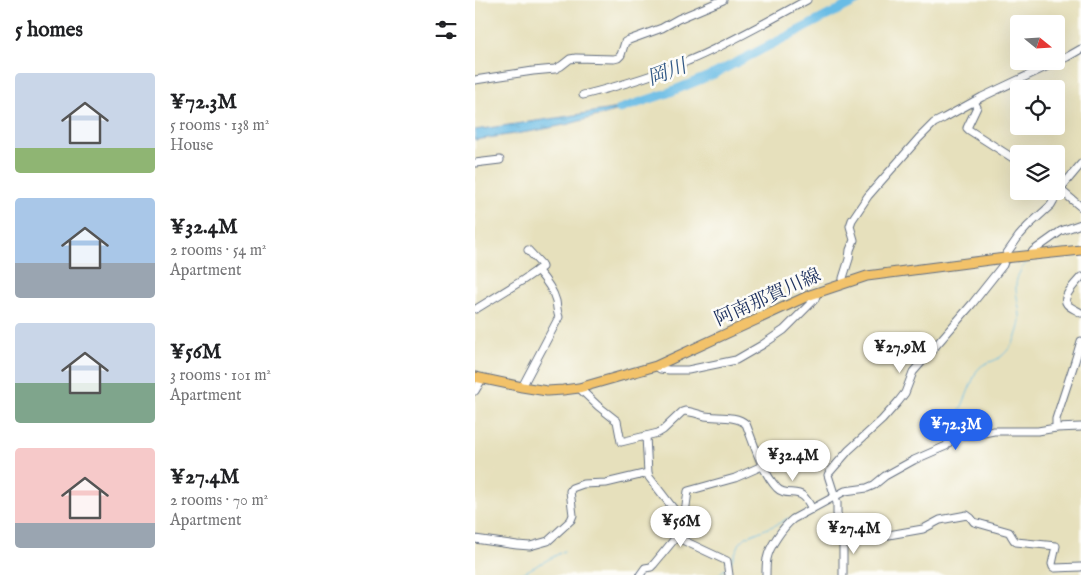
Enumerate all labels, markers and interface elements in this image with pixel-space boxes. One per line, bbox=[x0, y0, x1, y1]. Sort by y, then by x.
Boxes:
north arrow bbox=[1010, 15, 1065, 70]
map controls bbox=[1010, 15, 1065, 200]
icon: filters bbox=[432, 16, 460, 44]
text: 5 homes bbox=[15, 17, 83, 44]
water label: 岡川 bbox=[644, 53, 692, 92]
button: locate bbox=[1010, 80, 1065, 135]
text: ¥72.3M bbox=[170, 89, 237, 116]
icon: home bbox=[55, 93, 115, 153]
text: 5 rooms · 138 m² bbox=[170, 116, 269, 136]
text: House bbox=[170, 136, 213, 156]
button: layers bbox=[1010, 145, 1065, 200]
text: ¥32.4M bbox=[170, 214, 238, 241]
icon: home bbox=[55, 218, 115, 278]
text: 2 rooms · 54 m² bbox=[170, 241, 267, 261]
text: Apartment bbox=[170, 261, 241, 281]
street label: 阿南那賀川線 bbox=[711, 264, 825, 332]
pin: ¥27.9M bbox=[859, 332, 941, 374]
text: ¥27.9M bbox=[874, 338, 926, 358]
text: ¥56M bbox=[170, 339, 221, 366]
icon: home bbox=[55, 343, 115, 403]
text: 3 rooms · 101 m² bbox=[170, 366, 271, 386]
text: Apartment bbox=[170, 386, 241, 406]
pin: ¥72.3M bbox=[915, 408, 997, 451]
text: ¥72.3M bbox=[930, 415, 982, 435]
pin: ¥32.4M bbox=[752, 440, 834, 482]
text: ¥32.4M bbox=[767, 446, 819, 466]
text: ¥27.4M bbox=[170, 464, 239, 491]
icon: home bbox=[55, 468, 115, 528]
text: 2 rooms · 70 m² bbox=[170, 491, 268, 511]
pin: ¥56M bbox=[651, 506, 711, 548]
text: Apartment bbox=[170, 511, 241, 531]
text: ¥56M bbox=[661, 512, 701, 532]
pin: ¥27.4M bbox=[813, 512, 895, 555]
text: ¥27.4M bbox=[828, 519, 880, 539]

